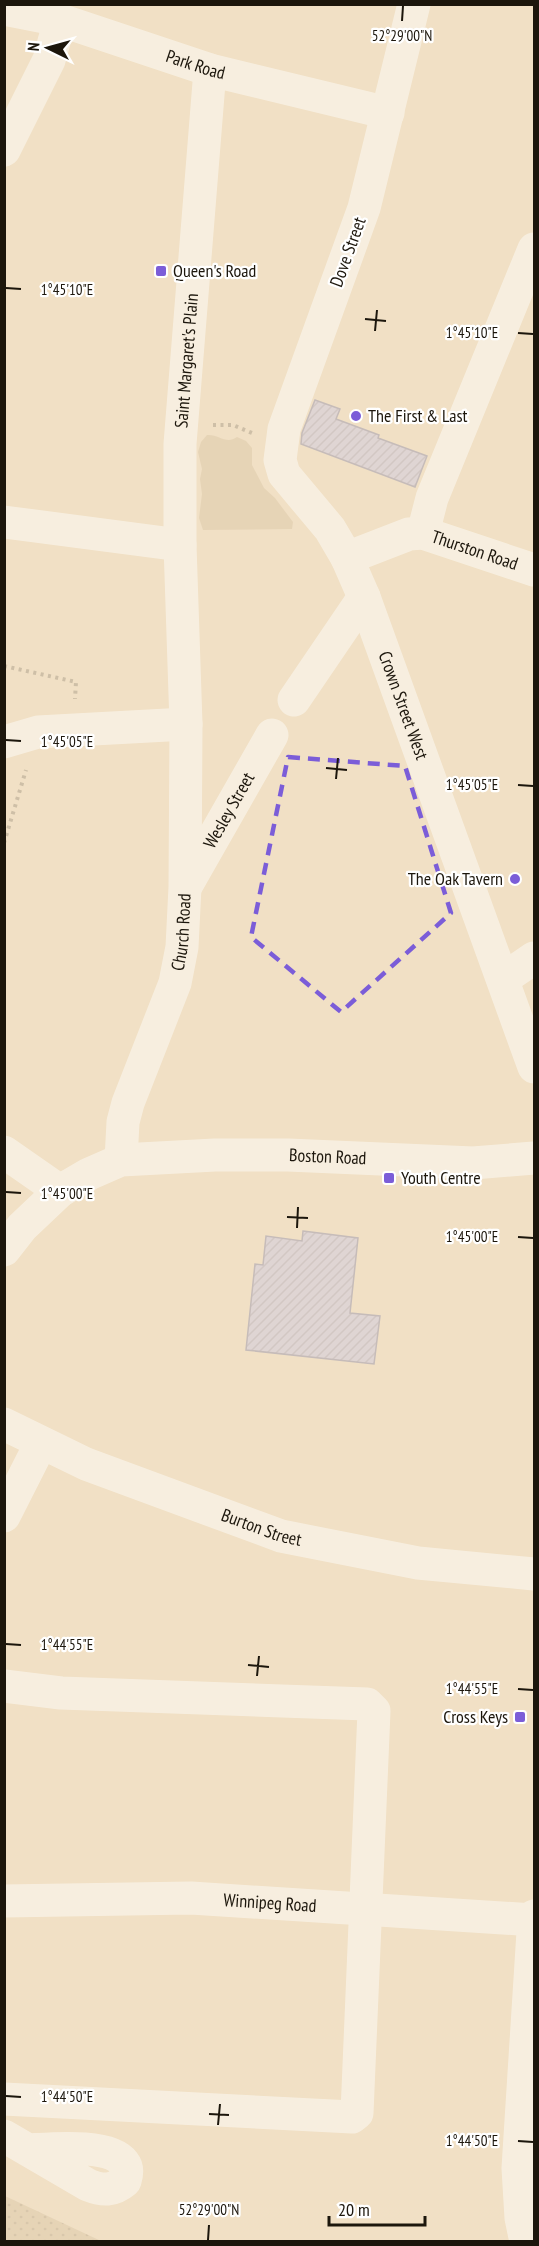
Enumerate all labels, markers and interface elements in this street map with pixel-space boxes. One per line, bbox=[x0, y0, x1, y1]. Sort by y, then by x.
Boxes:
north arrow bbox=[18, 18, 78, 78]
text: 52°29'00"N bbox=[372, 26, 432, 45]
text: N bbox=[23, 42, 43, 52]
street label: Park Road bbox=[163, 44, 228, 84]
street label: Dove Street bbox=[324, 214, 371, 290]
place label: Queen's Road bbox=[173, 259, 256, 282]
marker: Queen's Road bbox=[154, 264, 168, 278]
text: 1°45'10"E bbox=[41, 280, 93, 299]
street label: Saint Margaret's Plain bbox=[169, 292, 203, 429]
text: 1°45'10"E bbox=[446, 323, 498, 342]
place label: The First & Last bbox=[368, 404, 467, 427]
marker: The First & Last bbox=[349, 409, 363, 423]
street label: Thurston Road bbox=[429, 525, 521, 575]
street label: Crown Street West bbox=[374, 648, 434, 763]
text: 1°45'05"E bbox=[41, 732, 93, 751]
street label: Wesley Street bbox=[198, 768, 259, 852]
text: 1°45'05"E bbox=[446, 775, 498, 794]
place label: The Oak Tavern bbox=[408, 867, 503, 890]
marker: The Oak Tavern bbox=[508, 872, 522, 886]
street label: Church Road bbox=[166, 893, 196, 973]
street label: Boston Road bbox=[289, 1143, 367, 1169]
place label: Youth Centre bbox=[401, 1166, 481, 1189]
marker: Youth Centre bbox=[382, 1171, 396, 1185]
text: 1°45'00"E bbox=[41, 1184, 93, 1203]
text: 1°45'00"E bbox=[446, 1227, 498, 1246]
street label: Burton Street bbox=[218, 1503, 304, 1551]
text: 1°44'55"E bbox=[41, 1635, 93, 1654]
text: 1°44'55"E bbox=[446, 1679, 498, 1698]
place label: Cross Keys bbox=[443, 1705, 508, 1728]
marker: Cross Keys bbox=[513, 1710, 527, 1724]
street label: Winnipeg Road bbox=[223, 1888, 317, 1917]
text: 1°44'50"E bbox=[41, 2087, 93, 2106]
text: 1°44'50"E bbox=[446, 2131, 498, 2150]
scale bar bbox=[329, 2189, 425, 2227]
text: 20 m bbox=[338, 2198, 370, 2221]
text: 52°29'00"N bbox=[179, 2200, 239, 2219]

